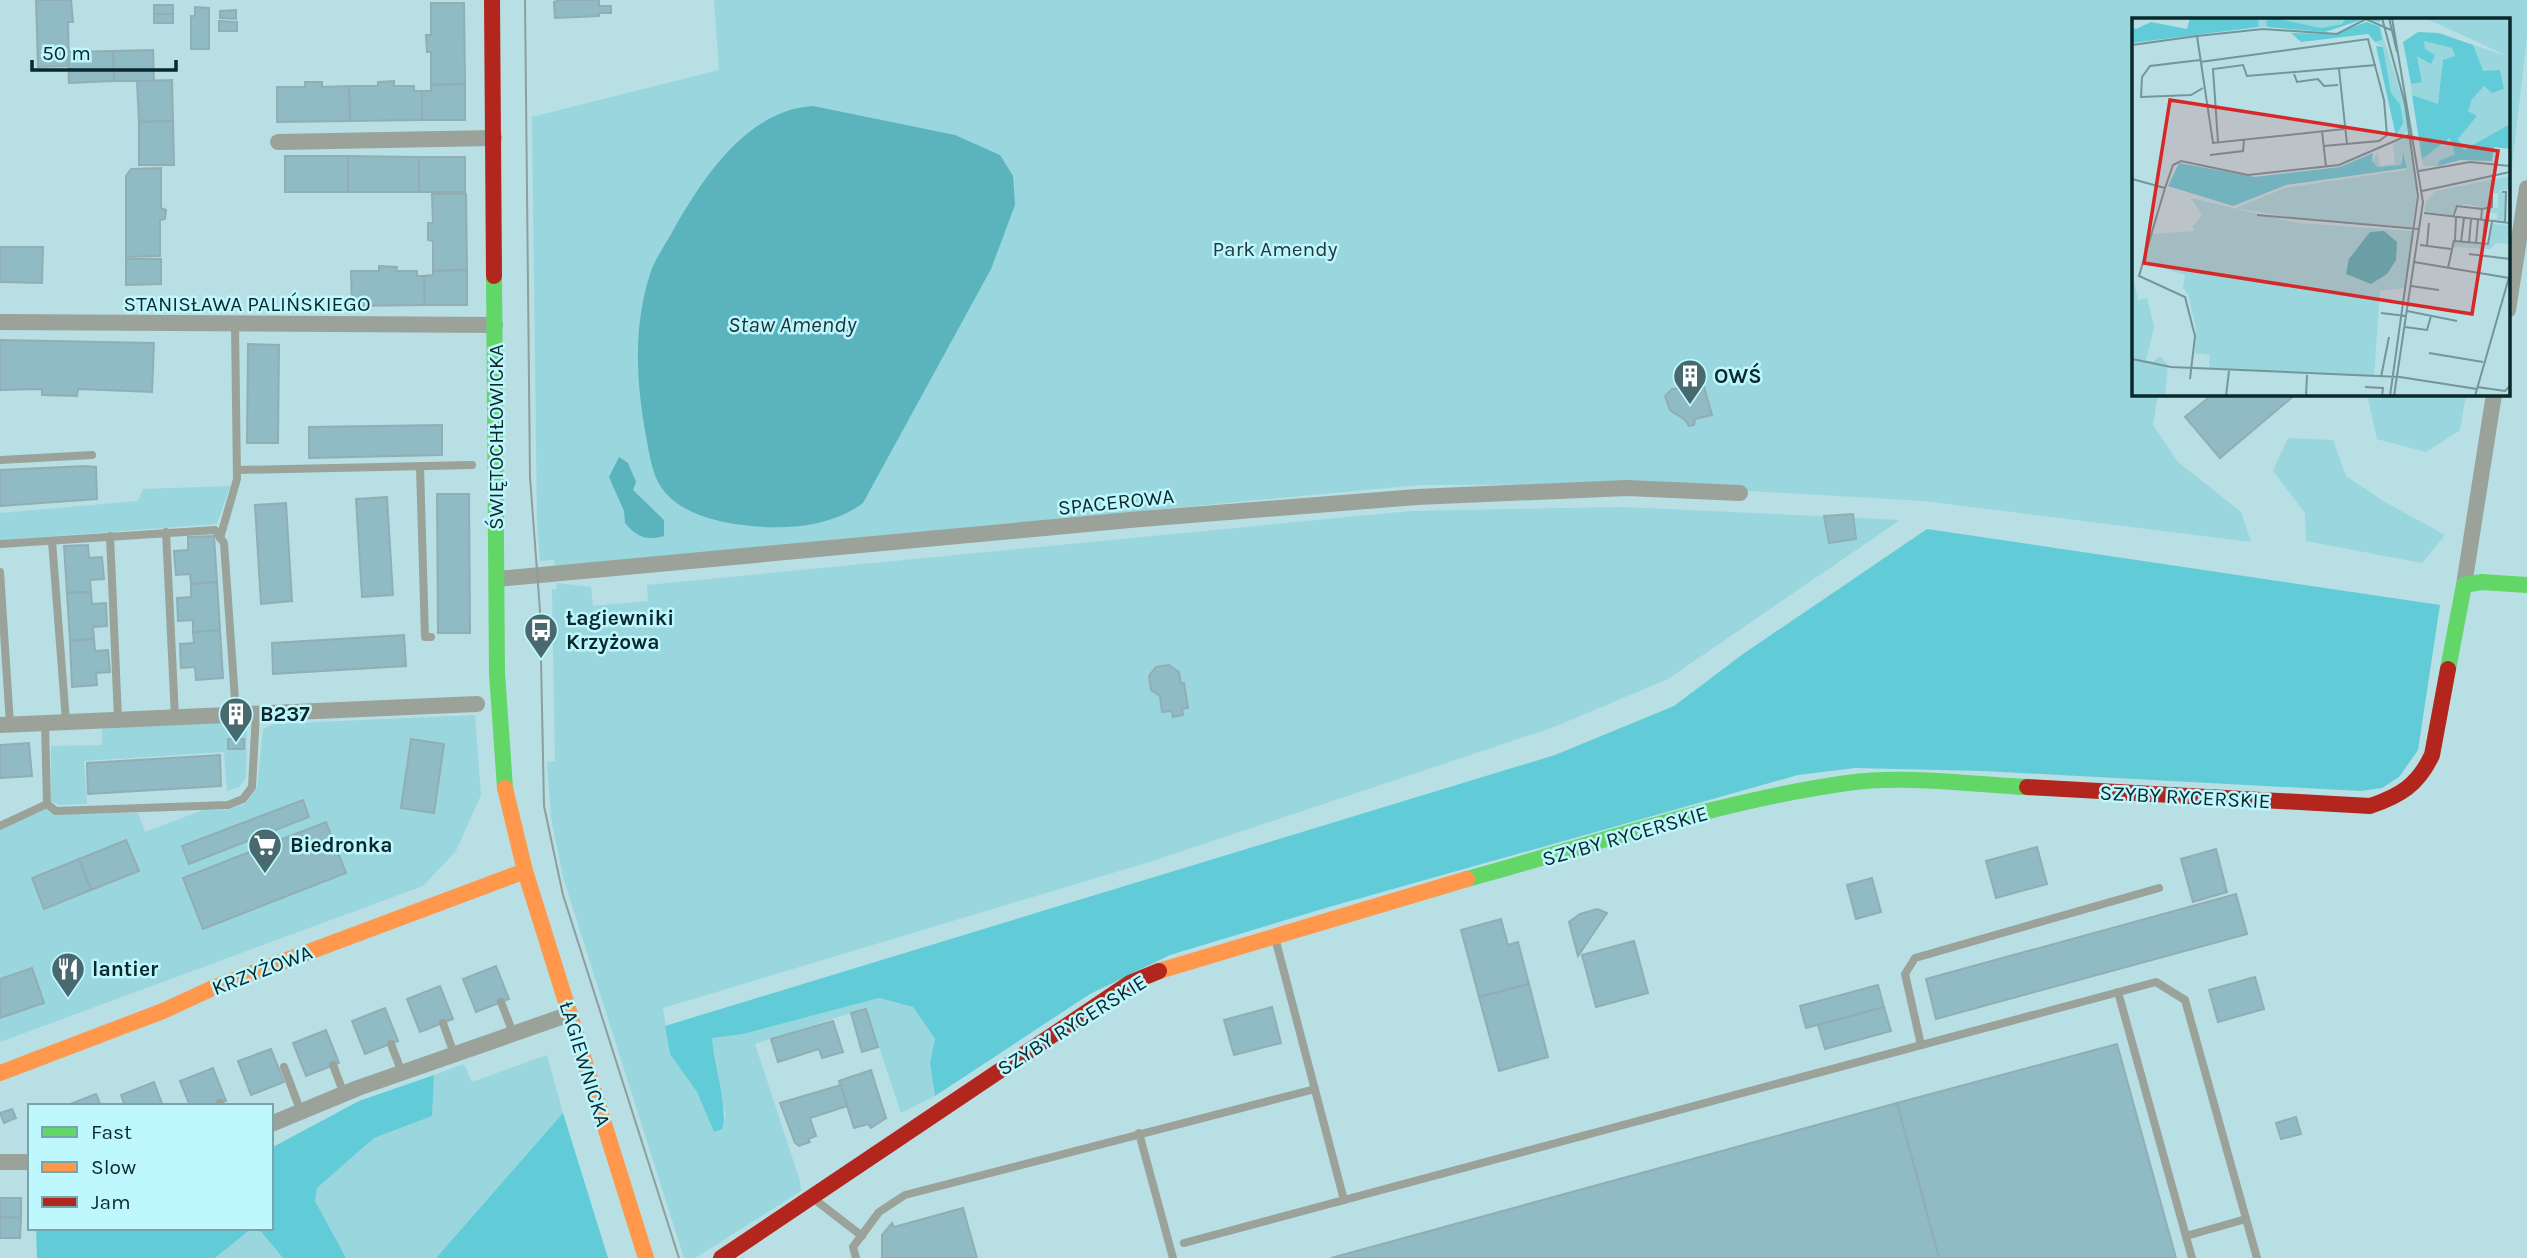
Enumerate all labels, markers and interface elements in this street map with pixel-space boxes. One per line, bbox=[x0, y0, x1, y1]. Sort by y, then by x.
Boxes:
inset map bbox=[2132, 18, 2510, 396]
scale bar bbox=[32, 28, 175, 72]
text: 50 m bbox=[42, 41, 91, 65]
park label: Park Amendy bbox=[1213, 237, 1338, 261]
street label: STANISŁAWA PALIŃSKIEGO bbox=[124, 292, 370, 316]
water label: Staw Amendy bbox=[728, 311, 857, 338]
street label: ŚWIĘTOCHŁOWICKA bbox=[484, 344, 508, 530]
building icon: OWŚ bbox=[1671, 357, 1709, 406]
place label: OWŚ bbox=[1714, 362, 1762, 388]
street label: SPACEROWA bbox=[1057, 484, 1175, 520]
place label: Łagiewniki Krzyżowa bbox=[566, 606, 674, 654]
bus stop icon: Łagiewniki Krzyżowa bbox=[522, 611, 560, 660]
building icon: B237 bbox=[217, 695, 255, 744]
place label: B237 bbox=[260, 702, 310, 726]
street label: SZYBY RYCERSKIE bbox=[2099, 781, 2271, 813]
street label: SZYBY RYCERSKIE bbox=[1540, 801, 1710, 871]
supermarket icon: Biedronka bbox=[246, 826, 284, 875]
place label: Biedronka bbox=[290, 833, 392, 857]
street label: KRZYŻOWA bbox=[208, 940, 316, 1000]
restaurant icon: lantier bbox=[49, 950, 87, 999]
place label: lantier bbox=[92, 957, 159, 981]
street label: SZYBY RYCERSKIE bbox=[993, 970, 1151, 1080]
street label: ŁAGIEWNICKA bbox=[555, 998, 615, 1130]
legend bbox=[28, 1104, 273, 1230]
text: Fast bbox=[91, 1120, 132, 1144]
text: Slow bbox=[91, 1155, 136, 1179]
text: Jam bbox=[91, 1190, 131, 1214]

